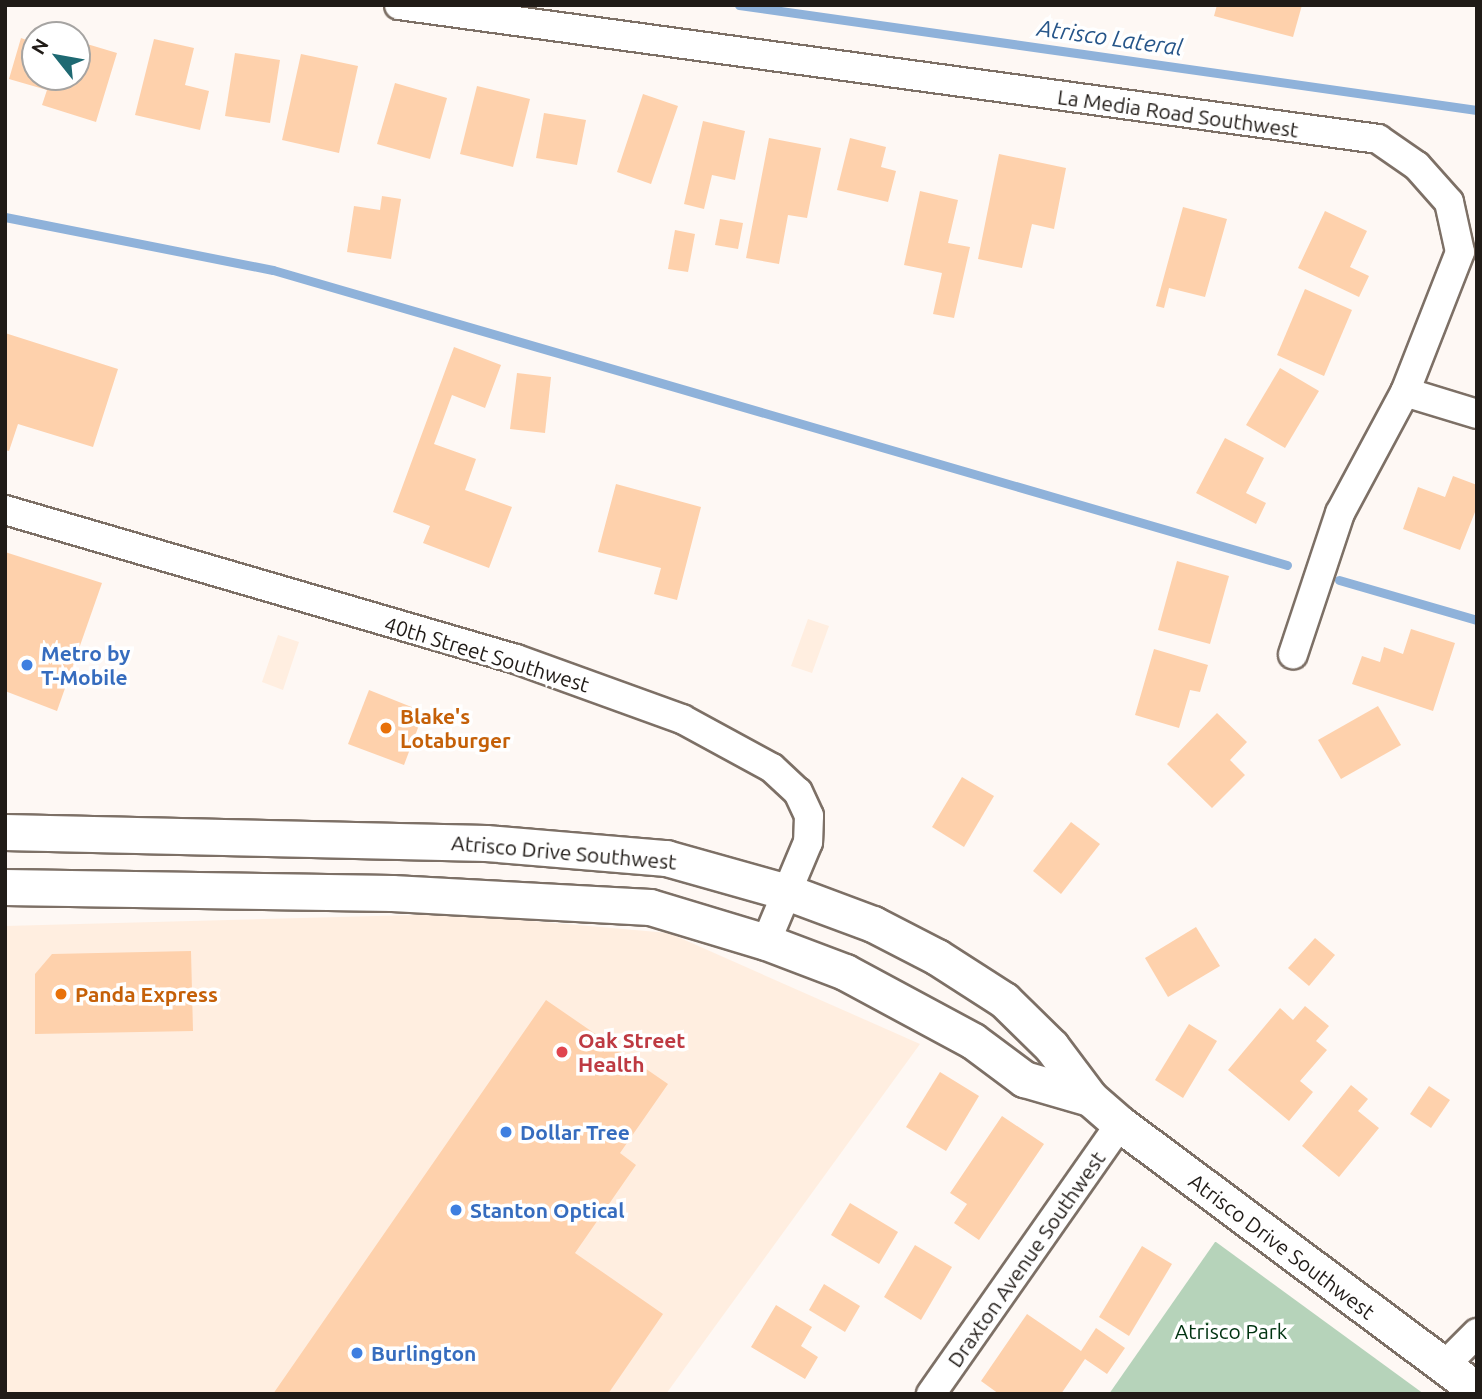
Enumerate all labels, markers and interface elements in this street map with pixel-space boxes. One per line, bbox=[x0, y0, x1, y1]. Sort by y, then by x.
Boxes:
water label: Atrisco Lateral bbox=[1035, 14, 1185, 62]
north arrow bbox=[21, 21, 91, 91]
text: N bbox=[27, 34, 53, 58]
street label: La Media Road Southwest bbox=[1056, 84, 1300, 142]
street label: 40th Street Southwest bbox=[382, 611, 592, 697]
place label: Metro by T-Mobile bbox=[41, 640, 130, 690]
marker: Metro by T-Mobile bbox=[19, 657, 35, 673]
place label: Blake's Lotaburger bbox=[400, 703, 511, 753]
marker: Blake's Lotaburger bbox=[378, 720, 394, 736]
street label: Atrisco Drive Southwest bbox=[450, 830, 678, 874]
place label: Panda Express bbox=[75, 981, 218, 1007]
marker: Panda Express bbox=[53, 986, 69, 1002]
place label: Oak Street Health bbox=[578, 1027, 685, 1077]
marker: Oak Street Health bbox=[552, 1042, 572, 1062]
place label: Dollar Tree bbox=[520, 1119, 630, 1145]
marker: Dollar Tree bbox=[498, 1124, 514, 1140]
street label: Draxton Avenue Southwest bbox=[942, 1146, 1110, 1372]
street label: Atrisco Drive Southwest bbox=[1184, 1168, 1380, 1324]
place label: Stanton Optical bbox=[470, 1197, 625, 1223]
marker: Stanton Optical bbox=[448, 1202, 464, 1218]
park label: Atrisco Park bbox=[1175, 1318, 1287, 1344]
place label: Burlington bbox=[371, 1340, 476, 1366]
marker: Burlington bbox=[349, 1345, 365, 1361]

